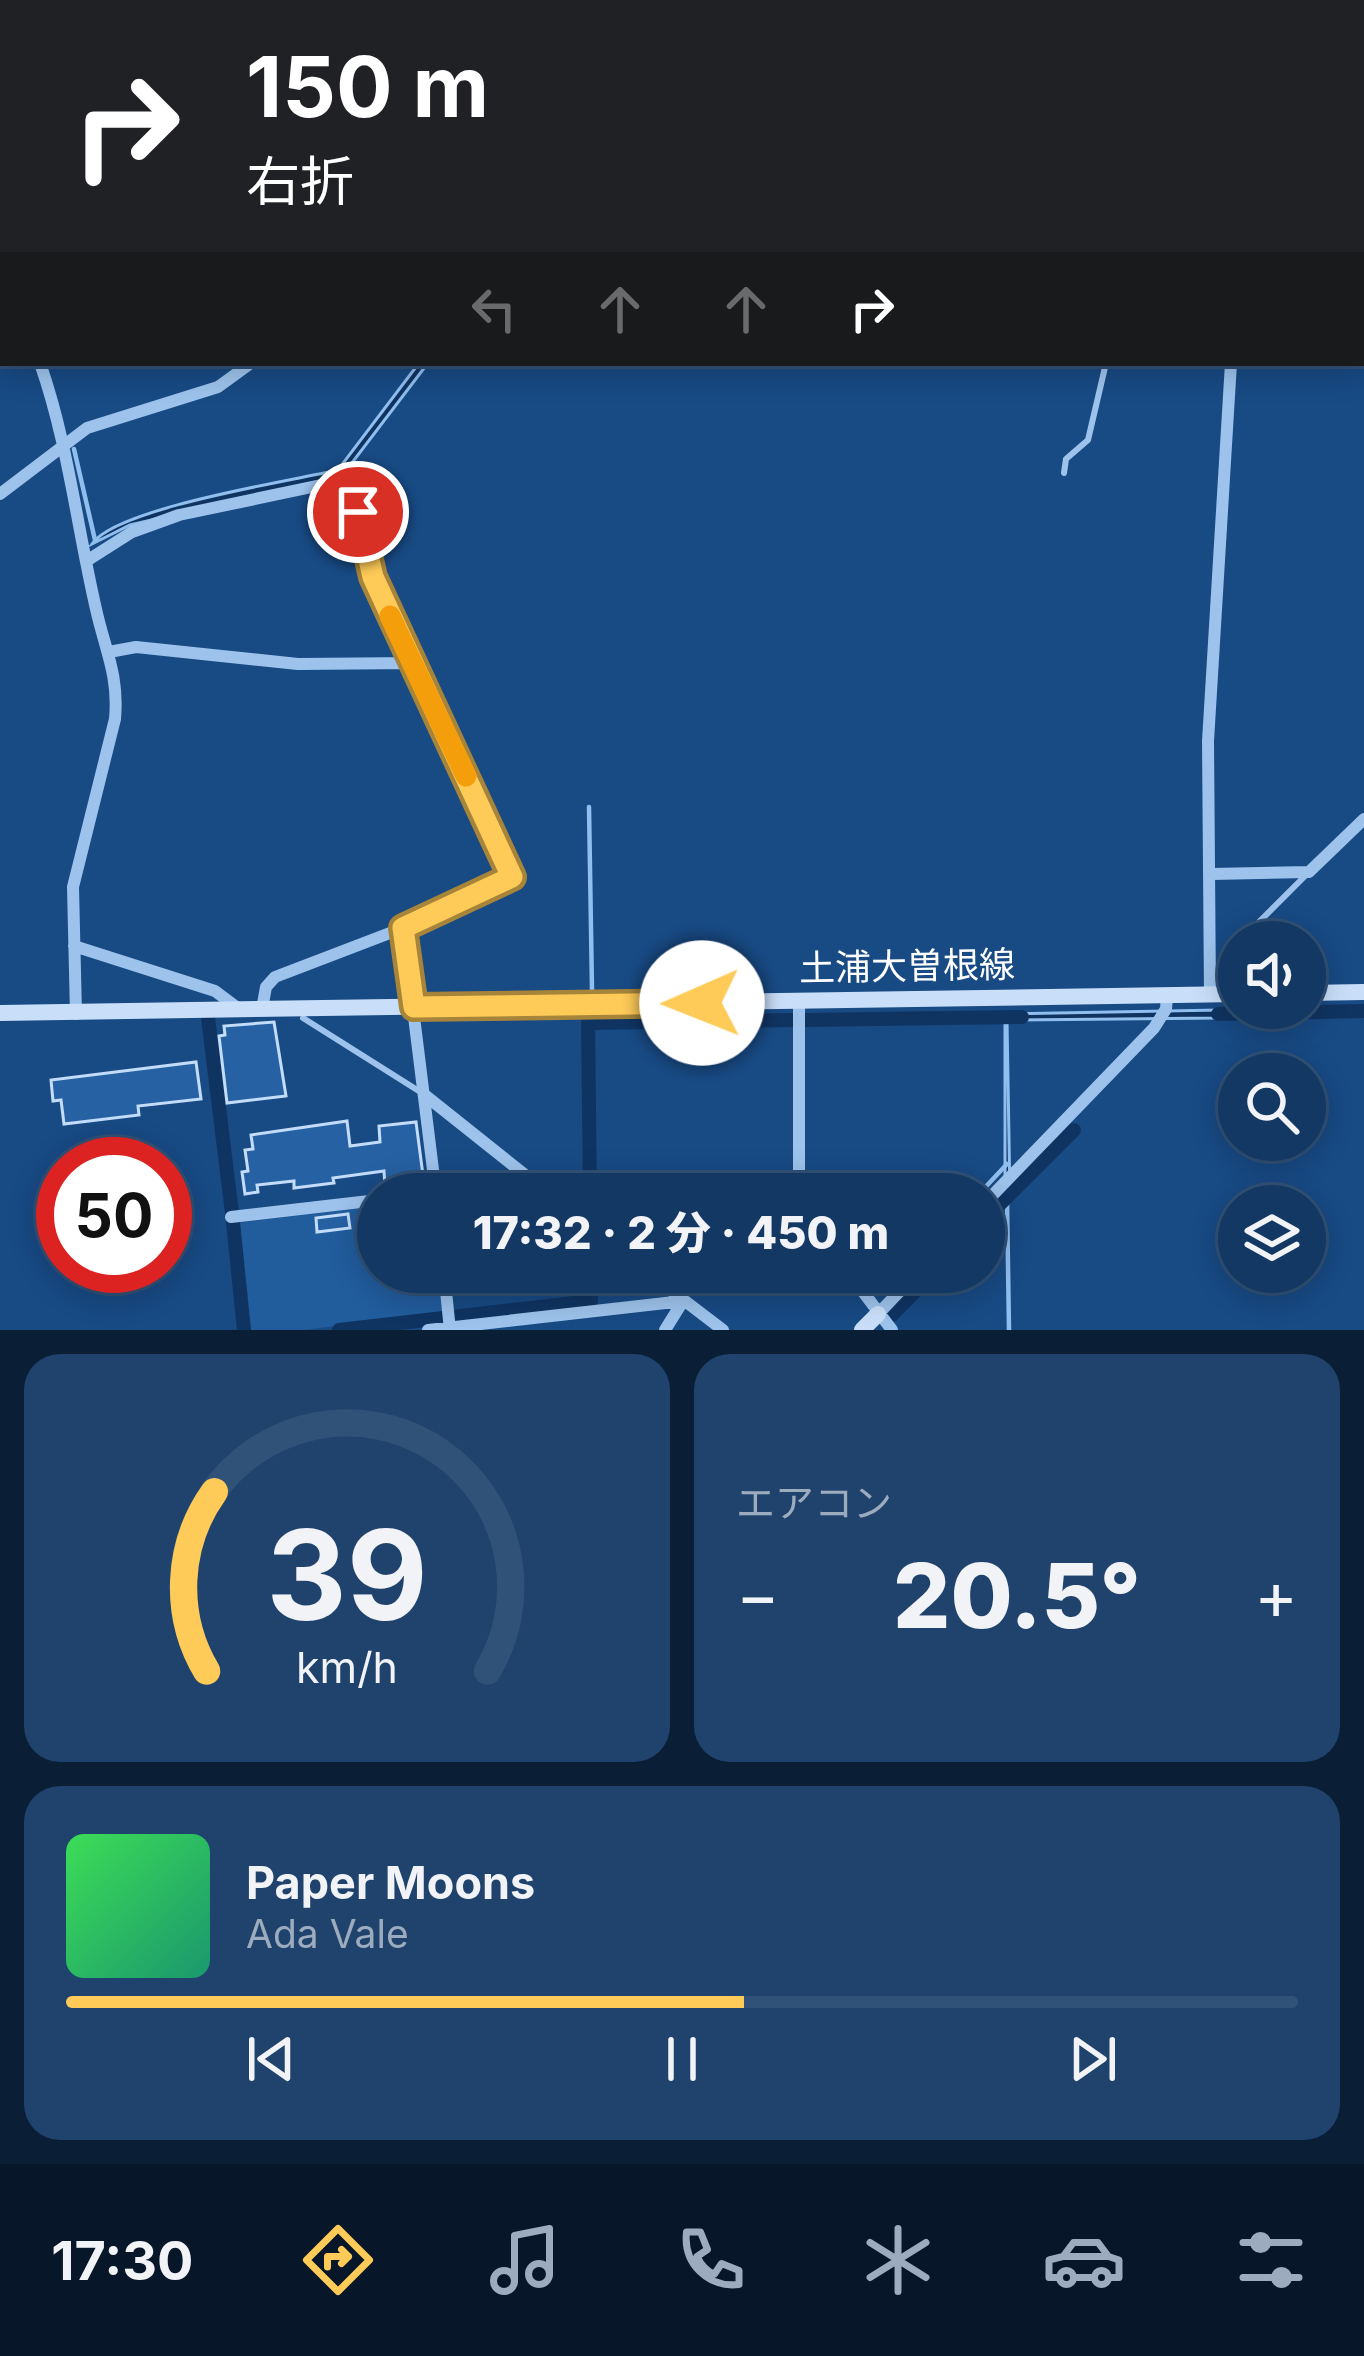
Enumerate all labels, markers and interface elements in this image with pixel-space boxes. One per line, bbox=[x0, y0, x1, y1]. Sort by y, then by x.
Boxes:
text: 150 m bbox=[246, 36, 489, 137]
icon: right bbox=[48, 48, 204, 204]
text: 右折 bbox=[246, 149, 354, 214]
icon: left bbox=[461, 276, 527, 342]
icon: ahead bbox=[587, 276, 653, 342]
icon: ahead bbox=[713, 276, 779, 342]
icon: right bbox=[839, 276, 905, 342]
pin bbox=[307, 461, 409, 563]
icon: arrive bbox=[325, 479, 391, 545]
map controls bbox=[1218, 921, 1326, 1293]
button: sound bbox=[1218, 921, 1326, 1029]
position arrow bbox=[639, 940, 765, 1066]
street label: 土浦大曽根線 bbox=[799, 942, 1015, 990]
button: search bbox=[1218, 1053, 1326, 1161]
speed limit sign: 50 bbox=[36, 1137, 192, 1293]
button: layers bbox=[1218, 1185, 1326, 1293]
text: 17:32 · 2 分 · 450 m bbox=[473, 1205, 889, 1260]
text: エアコン bbox=[736, 1479, 892, 1526]
text: 39 bbox=[266, 1499, 428, 1650]
text: 20.5° bbox=[893, 1541, 1141, 1650]
text: − bbox=[736, 1555, 780, 1635]
text: + bbox=[1254, 1555, 1298, 1635]
text: km/h bbox=[296, 1641, 398, 1693]
text: Paper Moons bbox=[246, 1855, 535, 1910]
text: Ada Vale bbox=[246, 1910, 409, 1957]
icon: previous bbox=[238, 2026, 304, 2092]
icon: pause bbox=[649, 2026, 715, 2092]
icon: next bbox=[1060, 2026, 1126, 2092]
icon: directions bbox=[296, 2218, 380, 2302]
icon: music bbox=[483, 2218, 567, 2302]
icon: phone bbox=[669, 2218, 753, 2302]
icon: climate bbox=[856, 2218, 940, 2302]
icon: car bbox=[1042, 2218, 1126, 2302]
icon: filters bbox=[1229, 2218, 1313, 2302]
text: 17:30 bbox=[51, 2228, 193, 2293]

